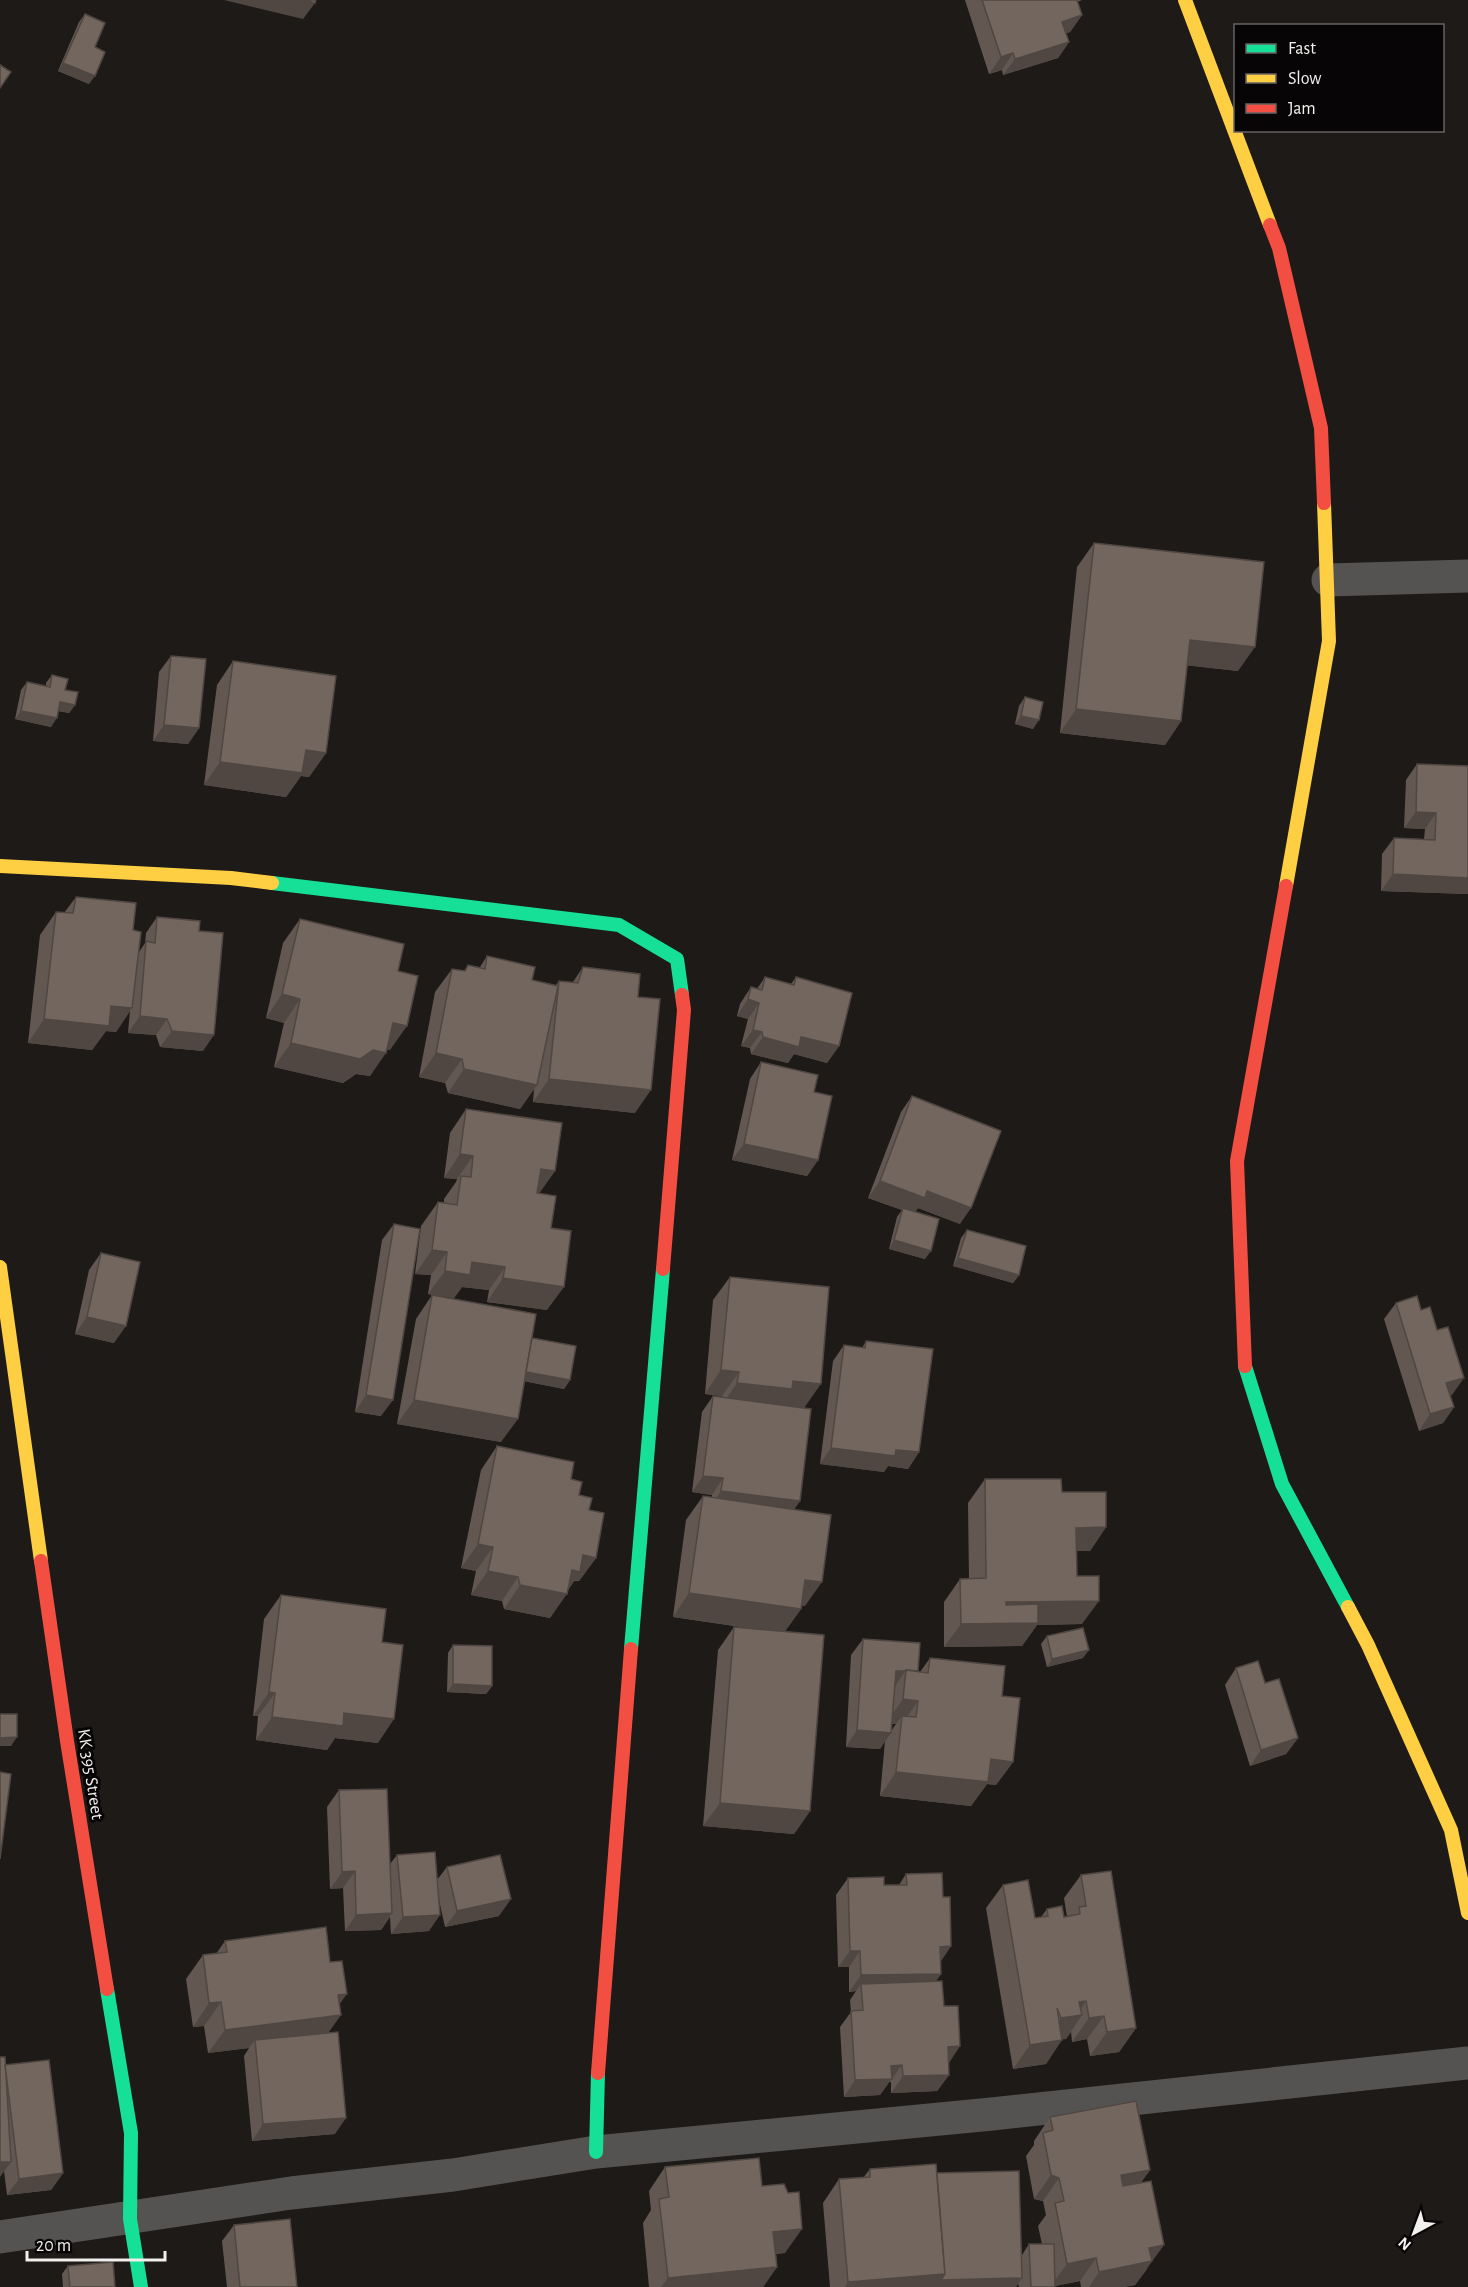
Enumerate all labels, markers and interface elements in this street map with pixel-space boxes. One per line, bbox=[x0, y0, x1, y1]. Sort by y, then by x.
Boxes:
legend bbox=[1234, 24, 1444, 132]
text: Fast bbox=[1288, 40, 1316, 58]
text: Slow bbox=[1288, 70, 1321, 88]
text: Jam bbox=[1288, 100, 1316, 118]
street label: KK 395 Street bbox=[74, 1728, 106, 1821]
north arrow bbox=[1384, 2203, 1444, 2263]
scale bar bbox=[27, 2224, 165, 2262]
text: N bbox=[1395, 2234, 1414, 2253]
text: 20 m bbox=[36, 2237, 71, 2255]

